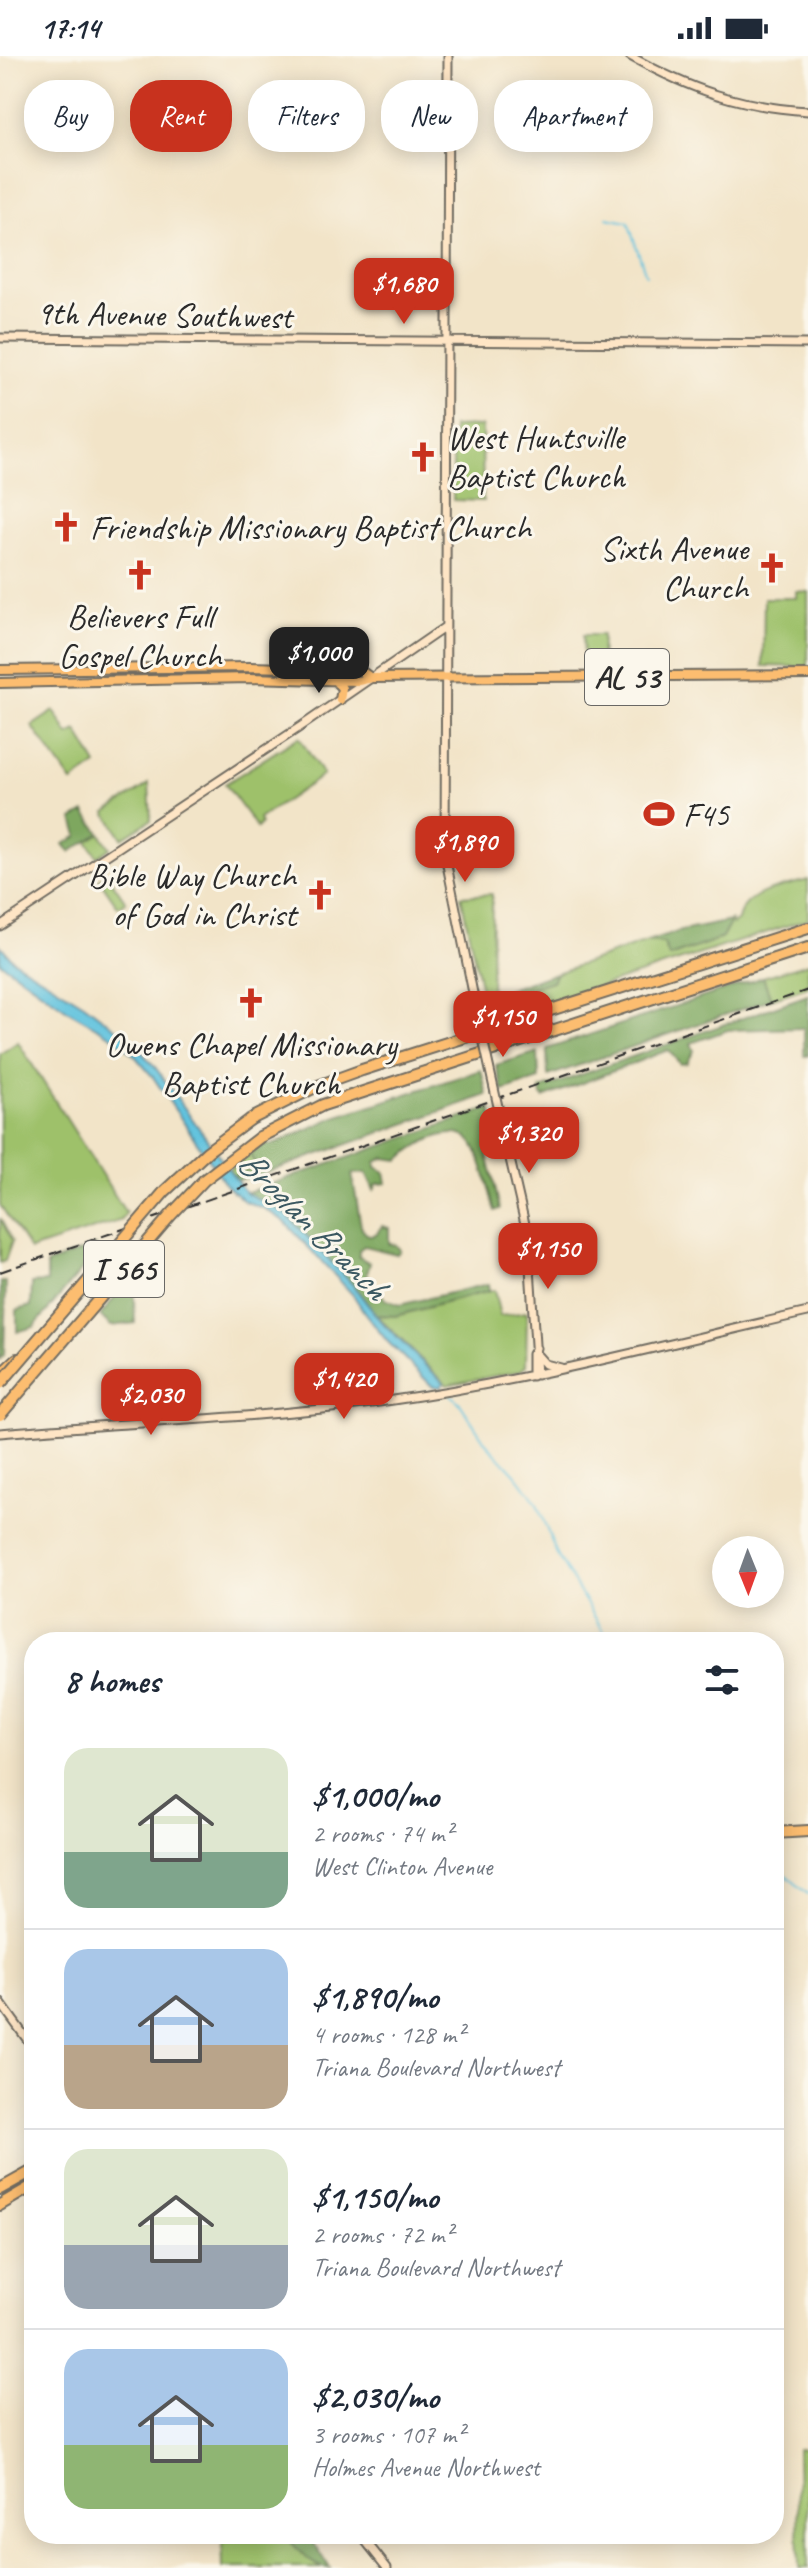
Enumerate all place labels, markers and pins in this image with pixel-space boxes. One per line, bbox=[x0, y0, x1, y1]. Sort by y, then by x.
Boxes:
pin: $1,680 bbox=[339, 258, 469, 326]
place label: West Huntsville Baptist Church bbox=[447, 416, 627, 498]
church icon: West Huntsville Baptist Church bbox=[406, 440, 440, 474]
place label: Friendship Missionary Baptist Church bbox=[90, 506, 533, 549]
church icon: Friendship Missionary Baptist Church bbox=[49, 510, 83, 544]
place label: Sixth Avenue Church bbox=[600, 527, 750, 609]
church icon: Sixth Avenue Church bbox=[755, 551, 789, 585]
church icon: Believers Full Gospel Church bbox=[123, 558, 157, 592]
place label: Believers Full Gospel Church bbox=[58, 595, 224, 677]
pin: $1,000 bbox=[254, 627, 384, 695]
place label: F45 bbox=[683, 793, 731, 836]
sports icon: F45 bbox=[642, 797, 676, 831]
pin: $1,890 bbox=[400, 816, 530, 884]
place label: Bible Way Church of God in Christ bbox=[88, 854, 300, 936]
church icon: Bible Way Church of God in Christ bbox=[303, 878, 337, 912]
church icon: Owens Chapel Missionary Baptist Church bbox=[234, 986, 268, 1020]
pin: $1,150 bbox=[438, 991, 568, 1059]
place label: Owens Chapel Missionary Baptist Church bbox=[105, 1023, 399, 1105]
pin: $1,320 bbox=[464, 1107, 594, 1175]
pin: $1,150 bbox=[483, 1223, 613, 1291]
pin: $1,420 bbox=[279, 1353, 409, 1421]
pin: $2,030 bbox=[86, 1369, 216, 1437]

